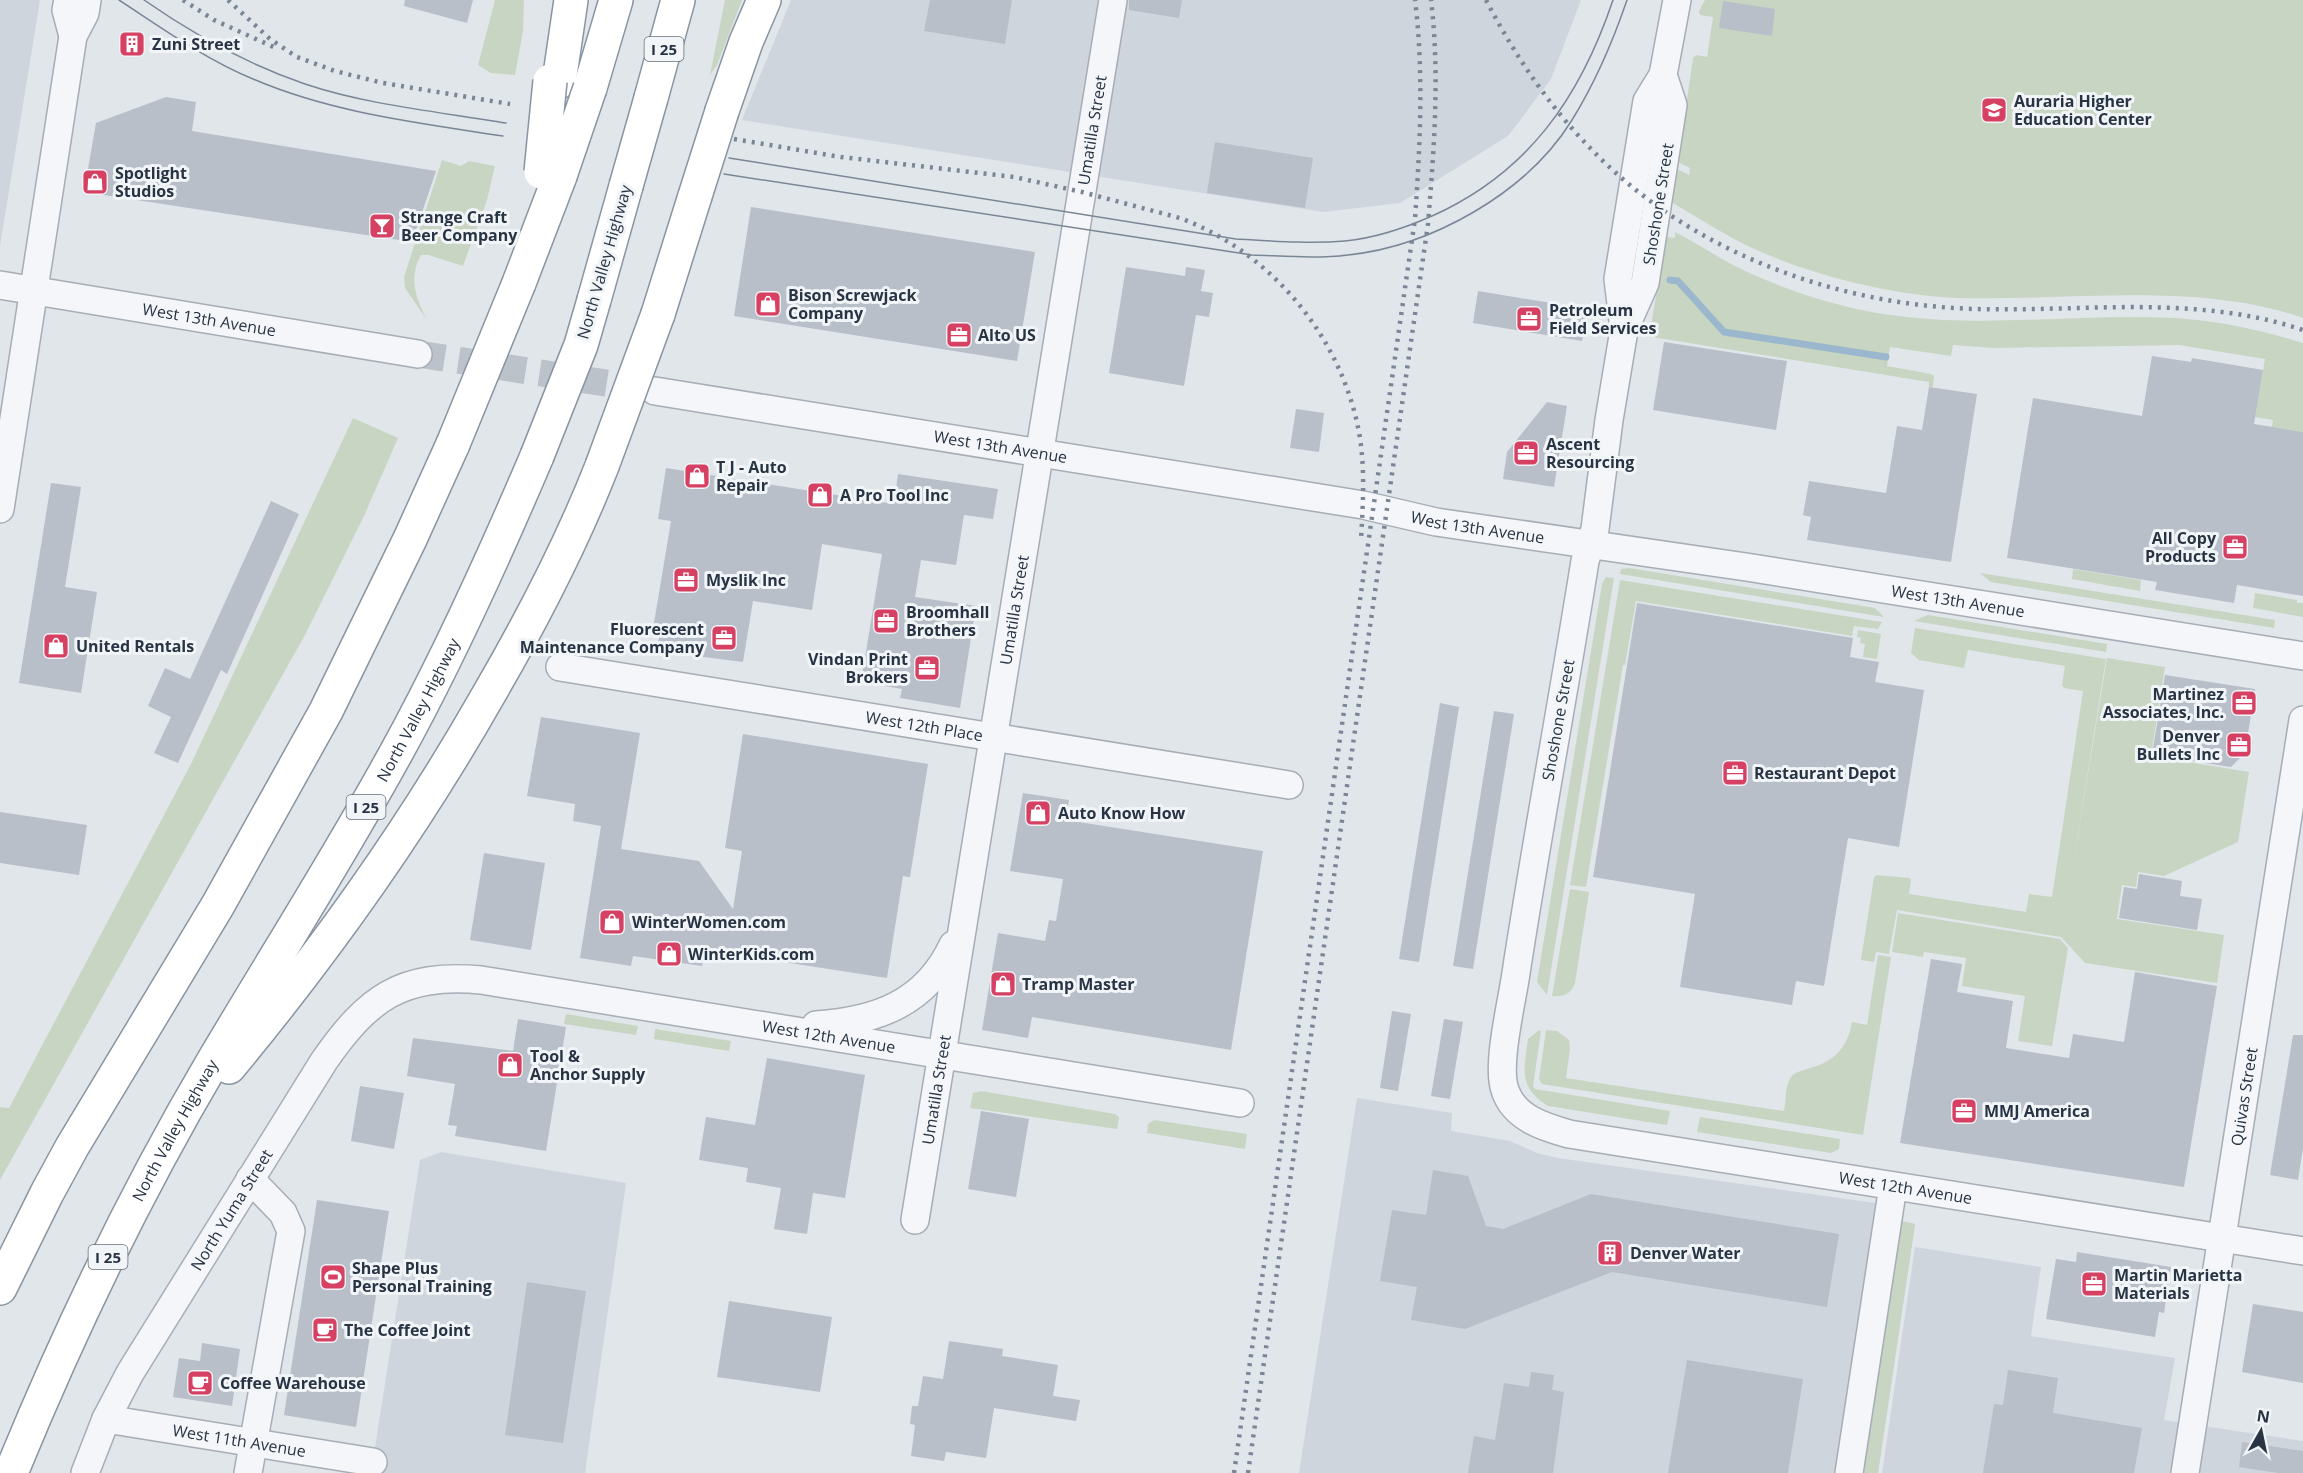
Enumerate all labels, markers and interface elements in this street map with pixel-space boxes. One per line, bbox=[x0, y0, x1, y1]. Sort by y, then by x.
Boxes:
building icon: Zuni Street bbox=[117, 29, 147, 59]
place label: Zuni Street bbox=[152, 33, 240, 55]
road number: I 25 bbox=[644, 37, 684, 61]
street label: Umatilla Street bbox=[1072, 73, 1112, 187]
place label: Auraria Higher Education Center bbox=[2014, 90, 2152, 130]
school or university icon: Auraria Higher Education Center bbox=[1979, 95, 2009, 125]
street label: Shoshone Street bbox=[1638, 141, 1679, 266]
place label: Spotlight Studios bbox=[115, 162, 187, 202]
shop icon: Spotlight Studios bbox=[80, 167, 110, 197]
street label: North Valley Highway bbox=[571, 182, 637, 342]
place label: Strange Craft Beer Company bbox=[401, 206, 518, 246]
bar icon: Strange Craft Beer Company bbox=[367, 211, 397, 241]
place label: Bison Screwjack Company bbox=[788, 284, 916, 324]
shop icon: Bison Screwjack Company bbox=[753, 289, 783, 319]
street label: West 13th Avenue bbox=[141, 298, 278, 341]
place label: Petroleum Field Services bbox=[1549, 299, 1656, 339]
office icon: Petroleum Field Services bbox=[1514, 304, 1544, 334]
office icon: Alto US bbox=[944, 320, 974, 350]
place label: Alto US bbox=[978, 324, 1036, 346]
street label: West 13th Avenue bbox=[932, 425, 1069, 468]
place label: Ascent Resourcing bbox=[1546, 433, 1634, 473]
office icon: Ascent Resourcing bbox=[1511, 438, 1541, 468]
place label: T J - Auto Repair bbox=[716, 456, 787, 496]
shop icon: T J - Auto Repair bbox=[682, 461, 712, 491]
shop icon: A Pro Tool Inc bbox=[805, 480, 835, 510]
place label: A Pro Tool Inc bbox=[840, 484, 949, 506]
street label: West 13th Avenue bbox=[1409, 505, 1546, 549]
place label: All Copy Products bbox=[2145, 527, 2217, 567]
office icon: All Copy Products bbox=[2220, 532, 2250, 562]
street label: Umatilla Street bbox=[994, 553, 1034, 667]
office icon: Myslik Inc bbox=[671, 565, 701, 595]
place label: Myslik Inc bbox=[706, 569, 786, 591]
street label: West 13th Avenue bbox=[1890, 579, 2026, 622]
place label: Broomhall Brothers bbox=[906, 601, 989, 641]
office icon: Broomhall Brothers bbox=[871, 606, 901, 636]
place label: Fluorescent Maintenance Company bbox=[520, 618, 705, 658]
office icon: Fluorescent Maintenance Company bbox=[709, 623, 739, 653]
shop icon: United Rentals bbox=[41, 631, 71, 661]
street label: North Valley Highway bbox=[371, 633, 465, 786]
place label: United Rentals bbox=[76, 635, 194, 657]
place label: Vindan Print Brokers bbox=[808, 648, 908, 688]
office icon: Vindan Print Brokers bbox=[912, 653, 942, 683]
street label: Shoshone Street bbox=[1536, 657, 1580, 782]
place label: Martinez Associates, Inc. bbox=[2103, 683, 2224, 723]
office icon: Martinez Associates, Inc. bbox=[2229, 688, 2259, 718]
street label: West 12th Place bbox=[864, 706, 984, 746]
place label: Denver Bullets Inc bbox=[2136, 725, 2220, 765]
office icon: Denver Bullets Inc bbox=[2224, 730, 2254, 760]
office icon: Restaurant Depot bbox=[1720, 758, 1750, 788]
place label: Restaurant Depot bbox=[1754, 762, 1896, 784]
road number: I 25 bbox=[346, 795, 386, 819]
shop icon: Auto Know How bbox=[1023, 798, 1053, 828]
place label: Auto Know How bbox=[1058, 802, 1186, 824]
shop icon: WinterWomen.com bbox=[597, 907, 627, 937]
place label: WinterWomen.com bbox=[632, 911, 786, 933]
shop icon: WinterKids.com bbox=[654, 939, 684, 969]
place label: WinterKids.com bbox=[688, 943, 815, 965]
shop icon: Tramp Master bbox=[988, 969, 1018, 999]
place label: Tramp Master bbox=[1022, 973, 1135, 995]
street label: West 12th Avenue bbox=[760, 1015, 897, 1058]
street label: Umatilla Street bbox=[916, 1033, 956, 1146]
place label: Tool & Anchor Supply bbox=[530, 1045, 646, 1085]
street label: Quivas Street bbox=[2225, 1045, 2263, 1148]
shop icon: Tool & Anchor Supply bbox=[495, 1050, 525, 1080]
street label: North Valley Highway bbox=[127, 1054, 223, 1205]
office icon: MMJ America bbox=[1949, 1096, 1979, 1126]
place label: MMJ America bbox=[1984, 1100, 2090, 1122]
street label: North Yuma Street bbox=[185, 1145, 278, 1275]
street label: West 12th Avenue bbox=[1837, 1166, 1974, 1209]
building icon: Denver Water bbox=[1595, 1238, 1625, 1268]
place label: Denver Water bbox=[1630, 1242, 1741, 1264]
road number: I 25 bbox=[88, 1245, 128, 1269]
place label: Shape Plus Personal Training bbox=[352, 1257, 492, 1297]
sports icon: Shape Plus Personal Training bbox=[318, 1262, 348, 1292]
place label: Martin Marietta Materials bbox=[2114, 1264, 2242, 1304]
office icon: Martin Marietta Materials bbox=[2079, 1269, 2109, 1299]
cafe icon: The Coffee Joint bbox=[310, 1315, 340, 1345]
place label: The Coffee Joint bbox=[344, 1319, 471, 1341]
cafe icon: Coffee Warehouse bbox=[185, 1368, 215, 1398]
place label: Coffee Warehouse bbox=[220, 1372, 366, 1394]
north arrow bbox=[2231, 1401, 2291, 1461]
text: N bbox=[2255, 1404, 2271, 1428]
street label: West 11th Avenue bbox=[171, 1419, 308, 1462]

